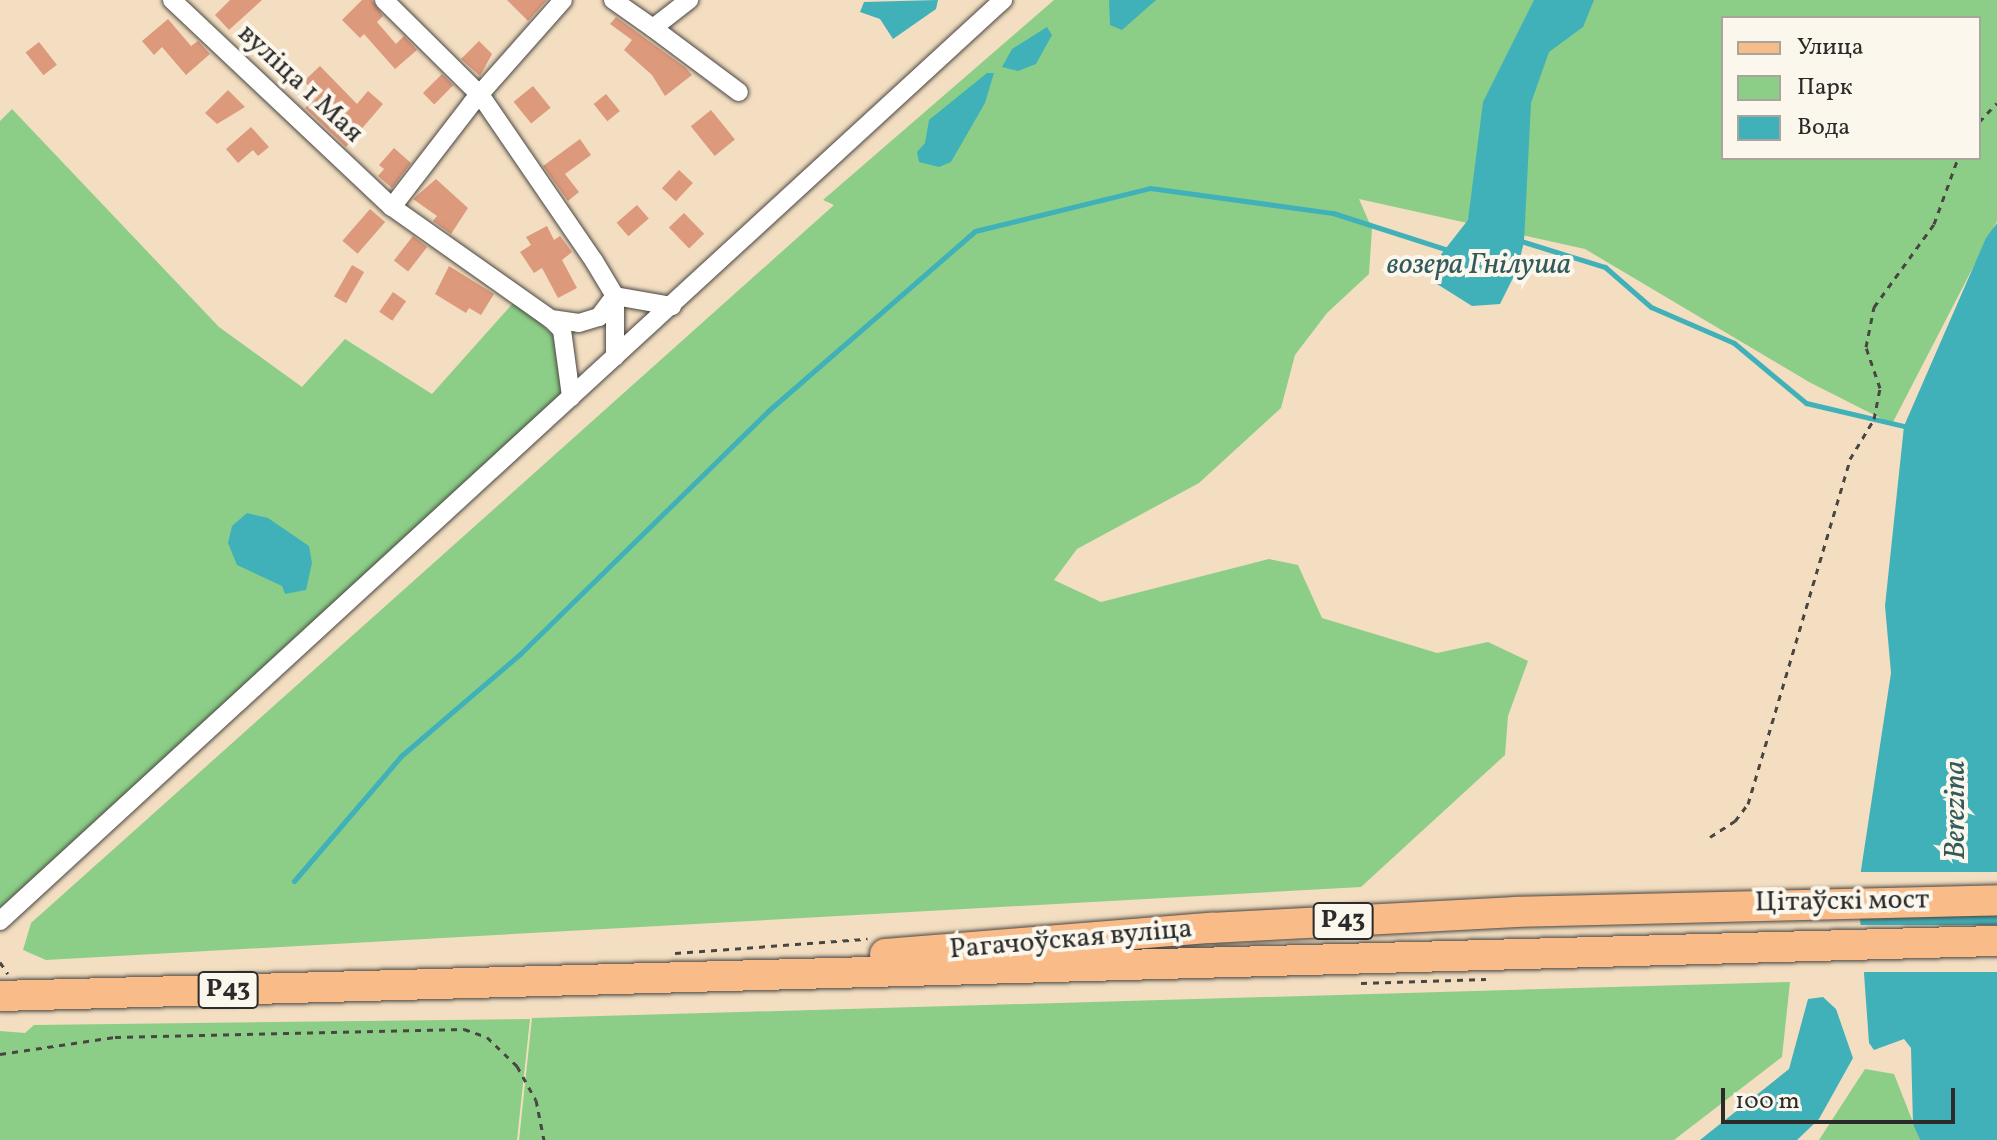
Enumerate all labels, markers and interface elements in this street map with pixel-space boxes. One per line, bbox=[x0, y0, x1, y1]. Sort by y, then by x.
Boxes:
legend bbox=[1721, 16, 1981, 160]
street label: вуліца 1 Мая bbox=[230, 17, 370, 151]
text: Улица bbox=[1797, 31, 1864, 65]
text: Парк bbox=[1797, 71, 1853, 105]
text: Вода bbox=[1797, 111, 1850, 145]
water label: возера Гнілуша bbox=[1387, 247, 1571, 283]
water label: Berezina bbox=[1938, 760, 1974, 860]
street label: Цітаўскі мост bbox=[1755, 884, 1929, 920]
road number: Р43 bbox=[1311, 899, 1375, 943]
street label: Рагачоўская вуліца bbox=[948, 913, 1194, 967]
road number: Р43 bbox=[196, 968, 260, 1012]
scale bar bbox=[1725, 1072, 1959, 1122]
text: 100 m bbox=[1735, 1085, 1800, 1119]

